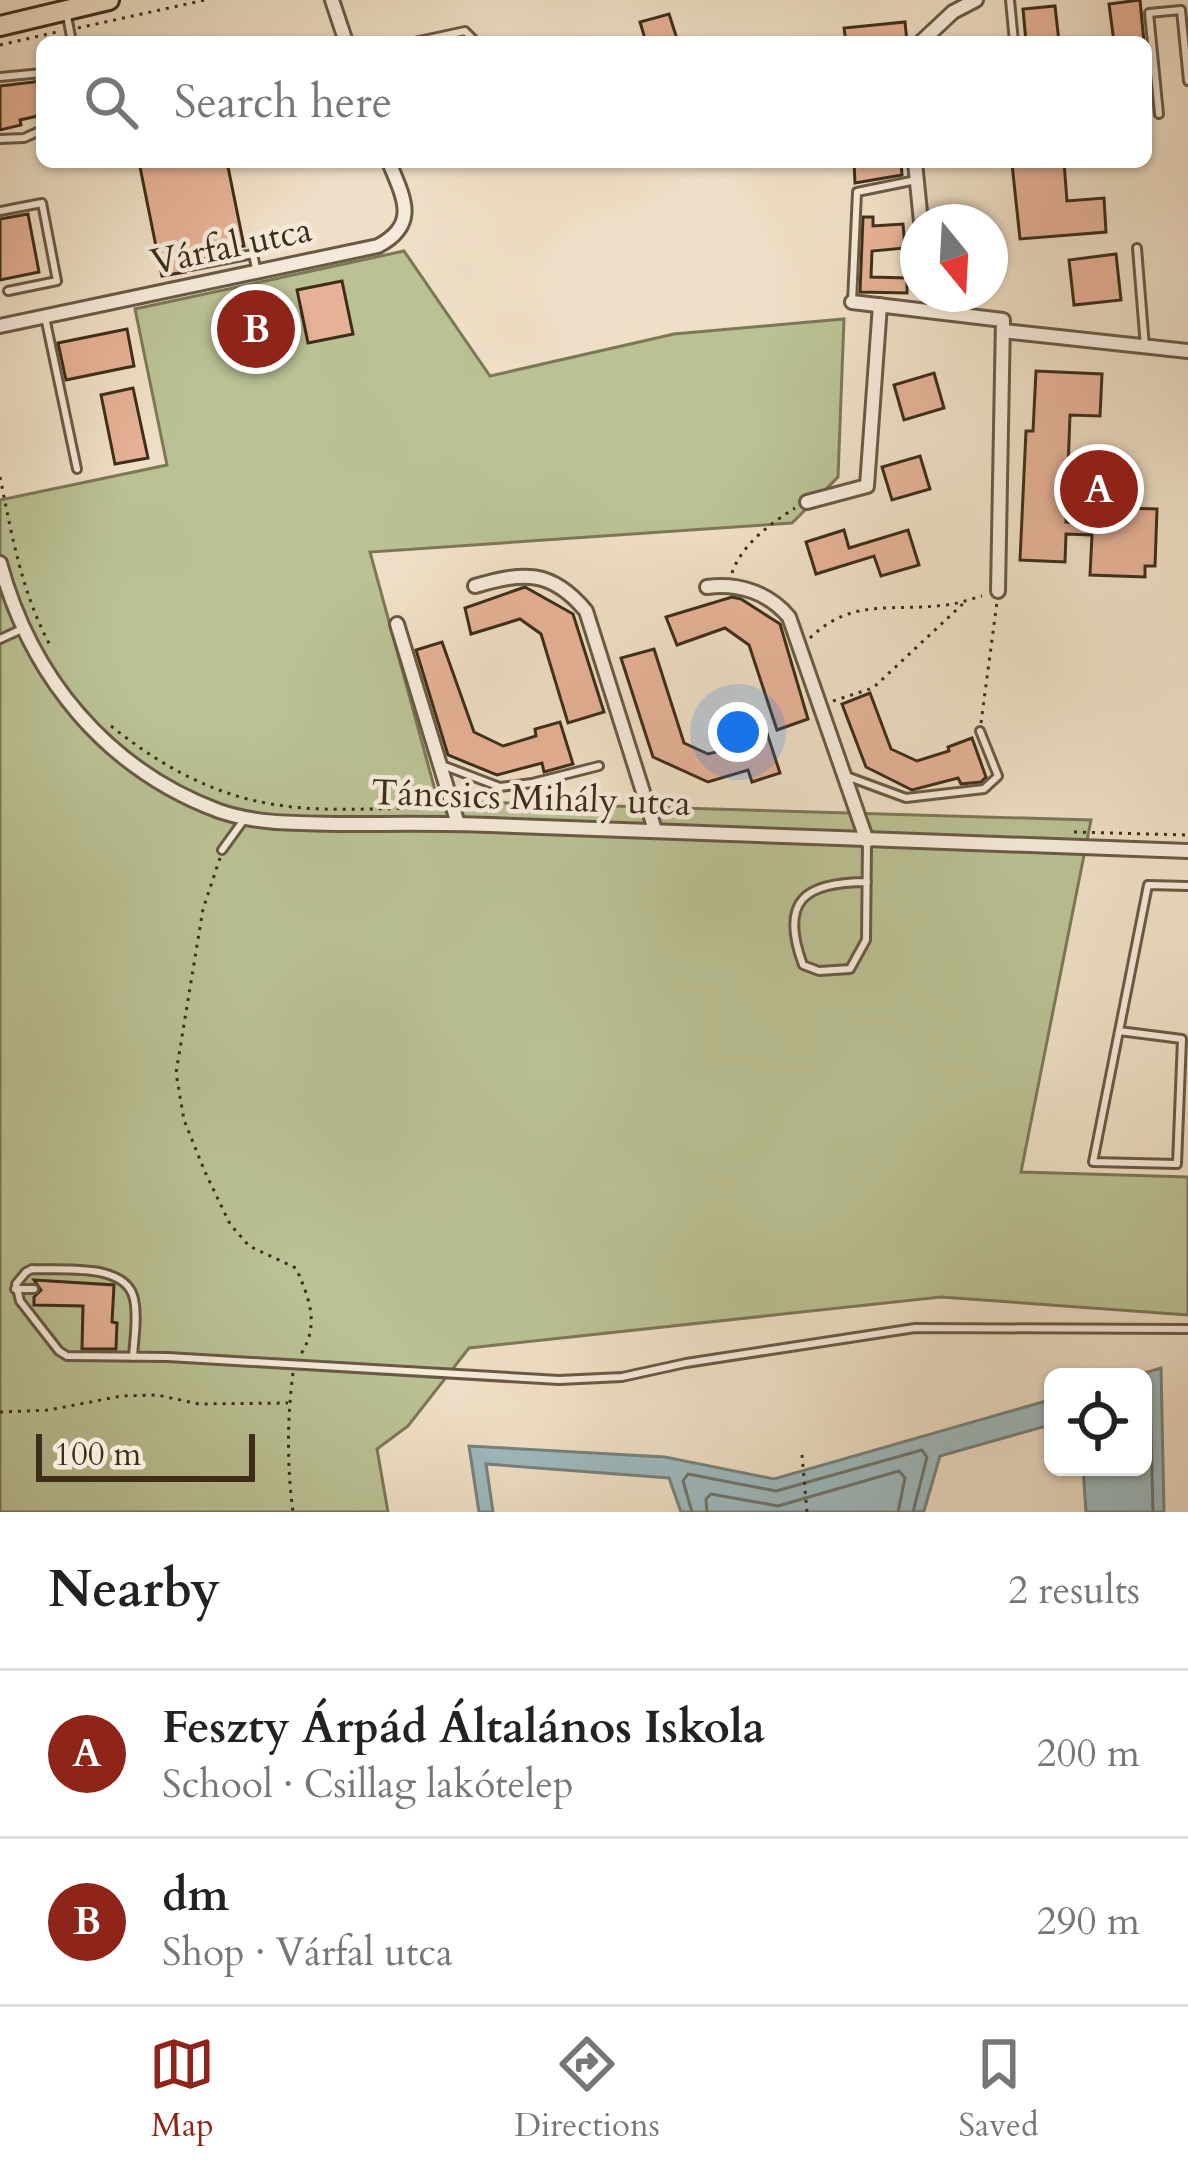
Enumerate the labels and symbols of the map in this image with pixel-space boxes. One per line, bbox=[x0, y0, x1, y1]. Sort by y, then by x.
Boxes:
north arrow bbox=[900, 204, 1008, 312]
street label: Várfal utca bbox=[146, 205, 317, 287]
pin: B bbox=[217, 284, 295, 374]
pin: A bbox=[1060, 444, 1138, 534]
your location bbox=[708, 702, 768, 762]
street label: Táncsics Mihály utca bbox=[371, 768, 692, 828]
scale bar bbox=[36, 1428, 255, 1481]

